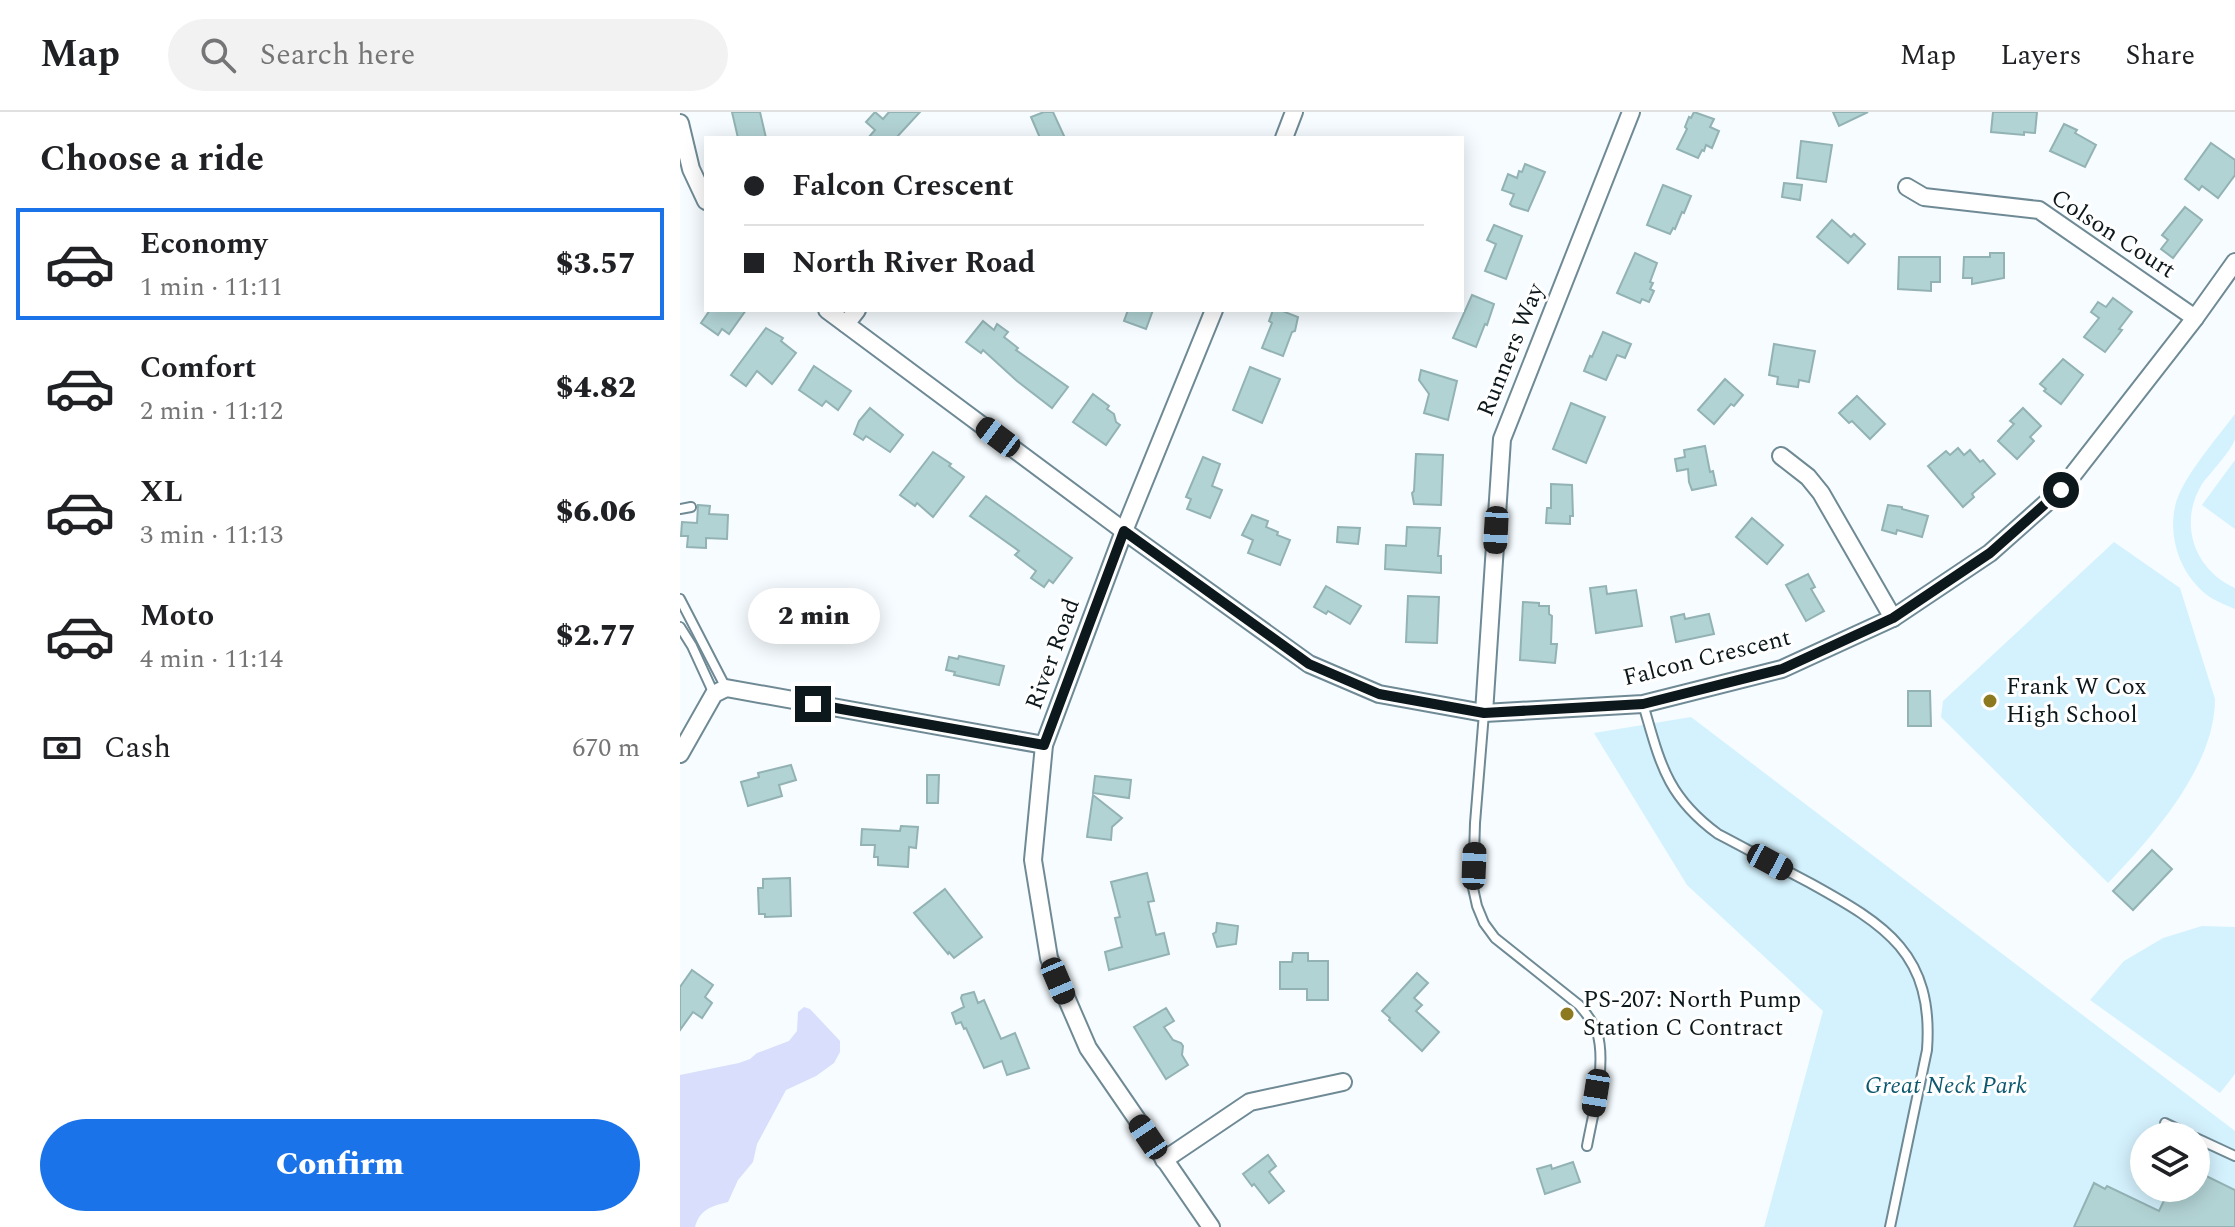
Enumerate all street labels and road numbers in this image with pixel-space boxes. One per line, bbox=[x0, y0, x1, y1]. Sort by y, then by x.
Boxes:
street label: Colson Court bbox=[2043, 180, 2183, 288]
street label: Runners Way bbox=[1468, 277, 1555, 422]
street label: River Road bbox=[1016, 593, 1090, 715]
street label: Falcon Crescent bbox=[1619, 620, 1795, 696]

